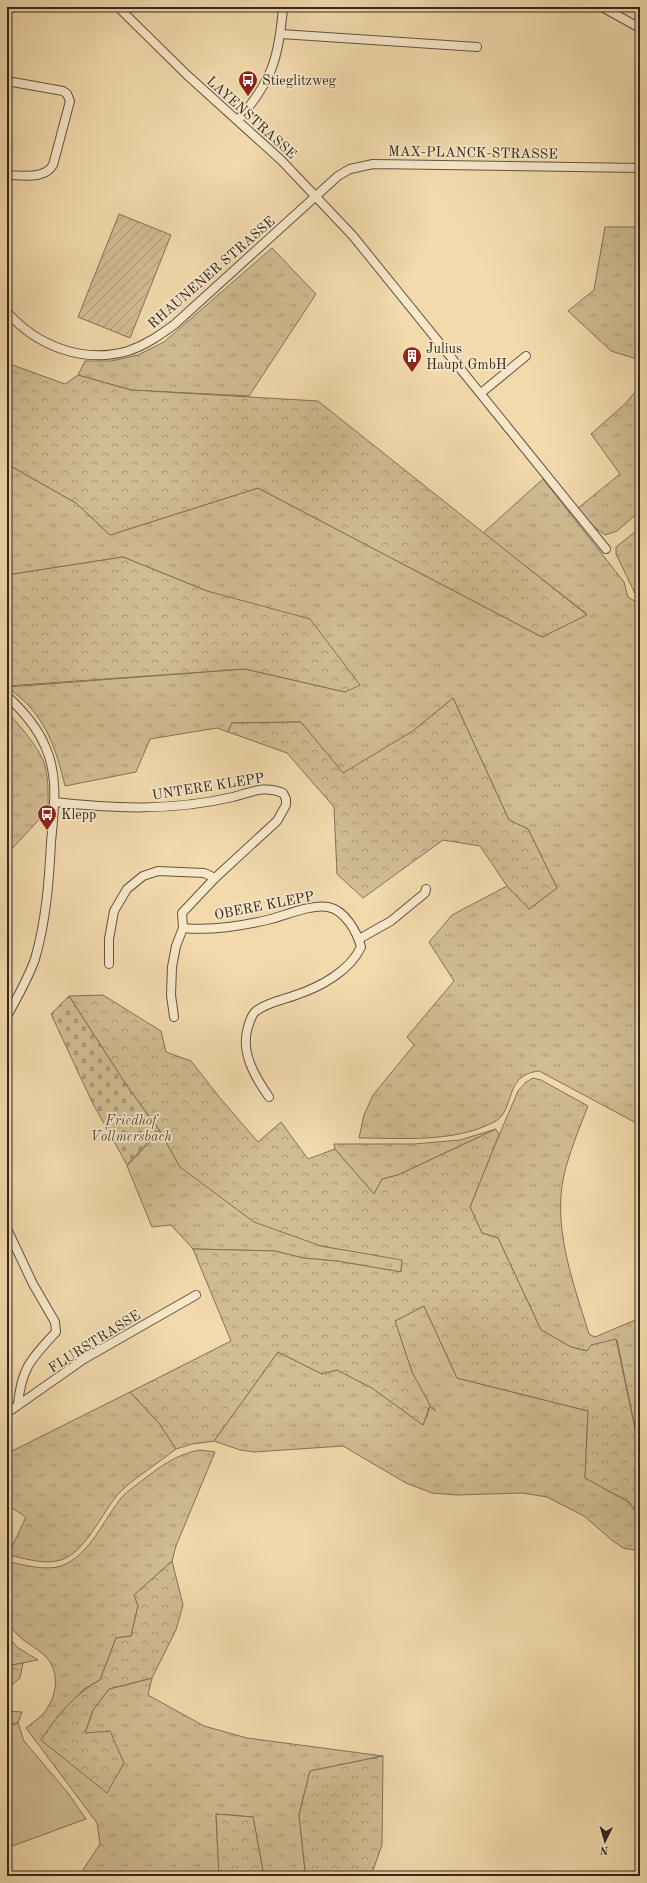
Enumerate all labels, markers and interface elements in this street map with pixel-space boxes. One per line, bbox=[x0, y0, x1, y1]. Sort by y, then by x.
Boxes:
bus stop icon: Stieglitzweg bbox=[237, 69, 259, 97]
street label: LAYENSTRASSE bbox=[204, 74, 299, 162]
place label: Stieglitzweg bbox=[262, 74, 337, 88]
street label: MAX-PLANCK-STRASSE bbox=[388, 145, 558, 161]
street label: RHAUNENER STRASSE bbox=[146, 214, 278, 331]
place label: Julius Haupt GmbH bbox=[426, 342, 507, 372]
building icon: Julius Haupt GmbH bbox=[401, 345, 423, 373]
street label: UNTERE KLEPP bbox=[151, 771, 265, 803]
bus stop icon: Klepp bbox=[36, 803, 58, 831]
place label: Klepp bbox=[61, 808, 96, 822]
street label: OBERE KLEPP bbox=[213, 889, 315, 923]
park label: Friedhof Vollmersbach bbox=[90, 1114, 172, 1144]
street label: FLURSTRASSE bbox=[46, 1308, 143, 1376]
north arrow bbox=[585, 1821, 625, 1861]
text: N bbox=[599, 1844, 609, 1855]

